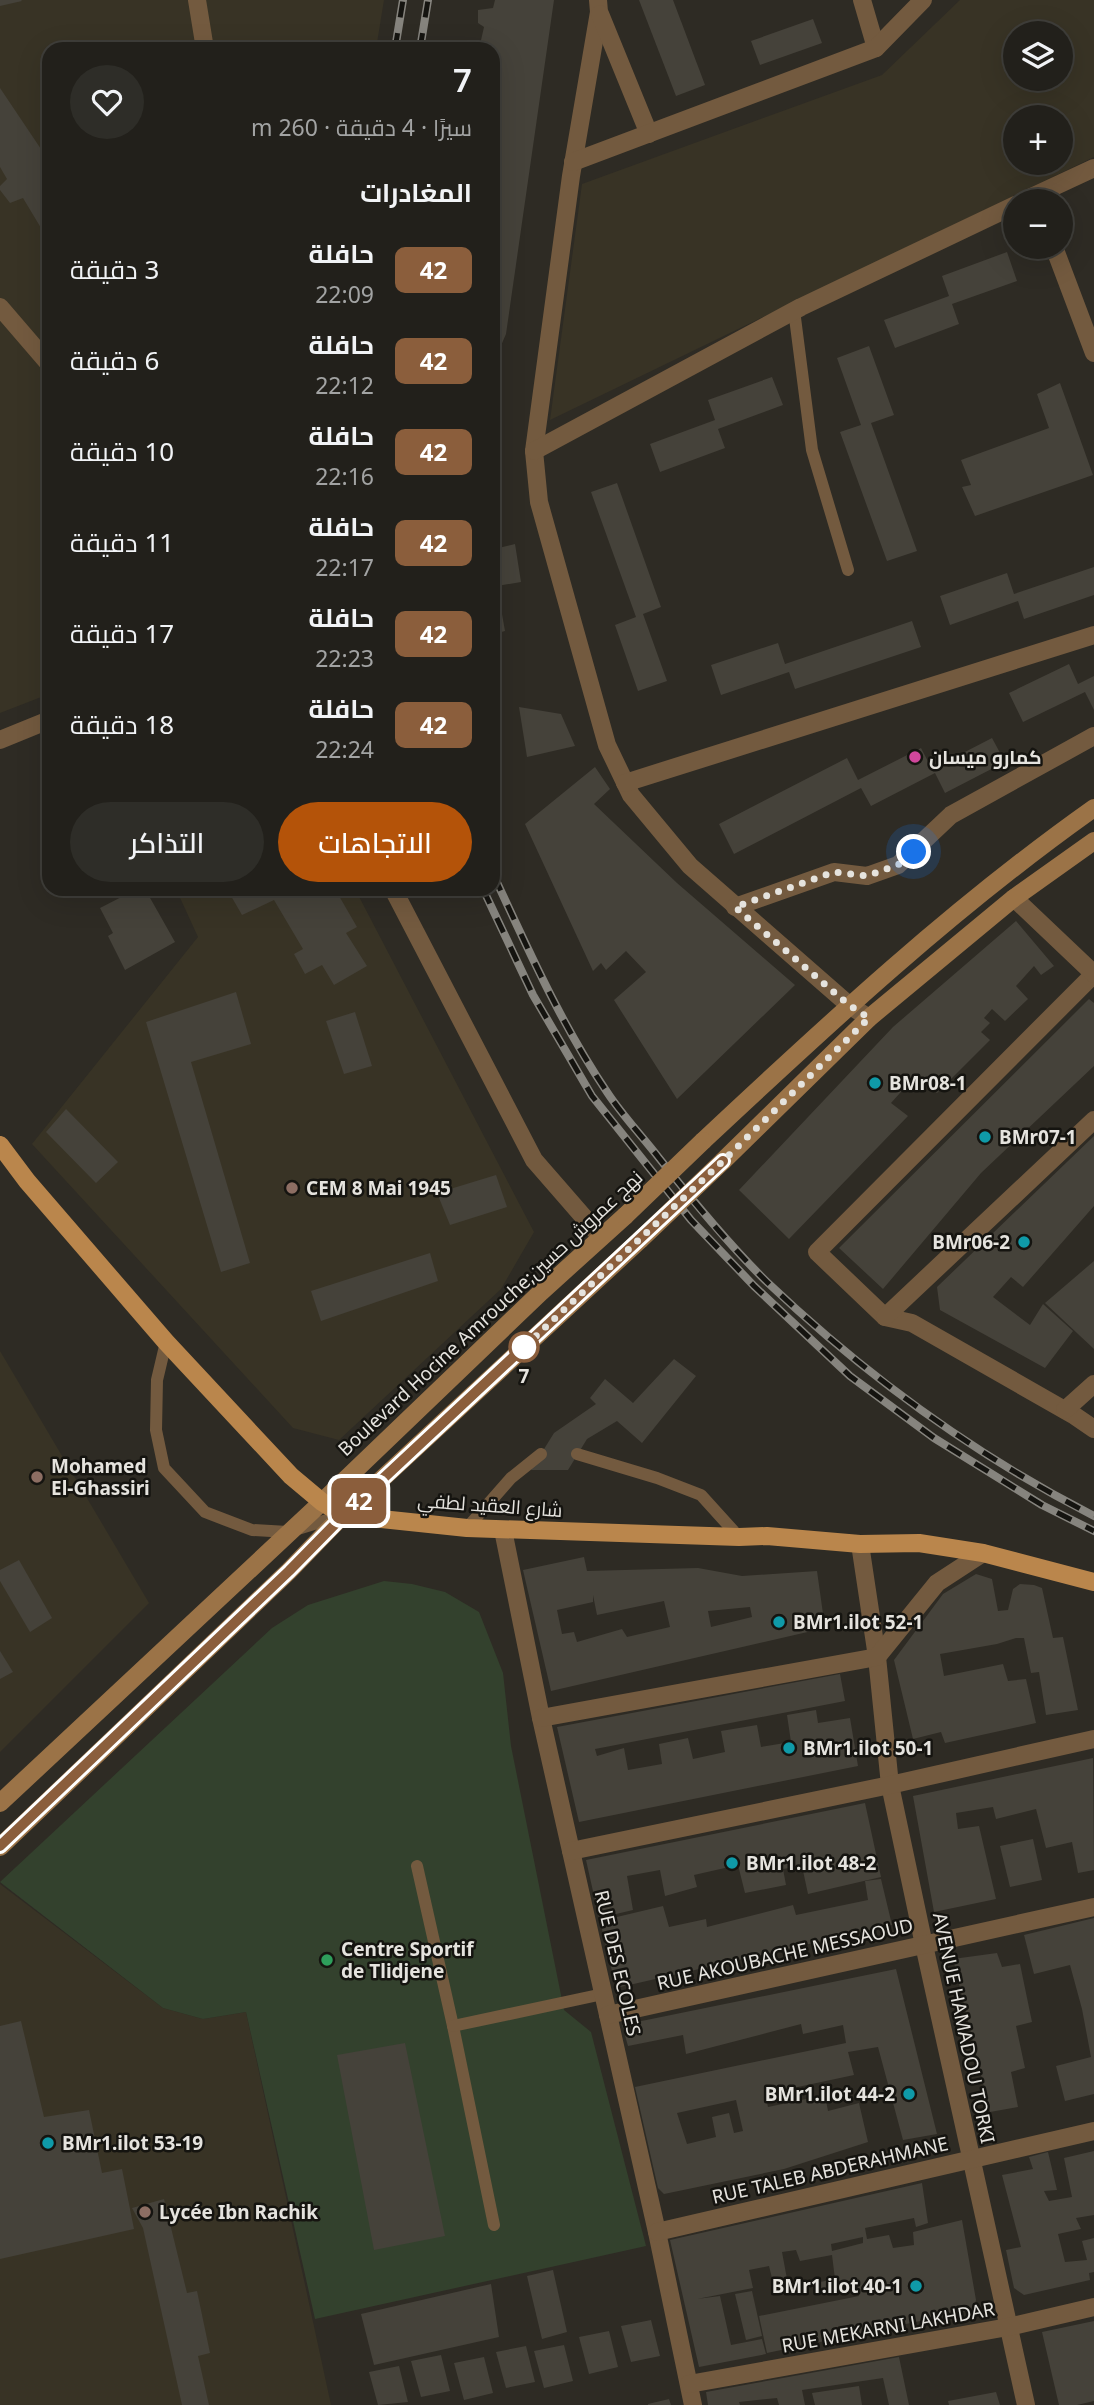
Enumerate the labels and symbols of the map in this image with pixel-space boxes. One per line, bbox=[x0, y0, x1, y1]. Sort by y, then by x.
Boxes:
place label: كمارو ميسان bbox=[929, 744, 1041, 770]
marker: كمارو ميسان bbox=[907, 749, 923, 765]
your location bbox=[896, 834, 931, 869]
place label: BMr08-1 bbox=[889, 1070, 967, 1096]
marker: BMr08-1 bbox=[867, 1075, 883, 1091]
place label: BMr07-1 bbox=[999, 1124, 1077, 1150]
marker: BMr07-1 bbox=[977, 1129, 993, 1145]
street label: Boulevard Hocine Amrouche;نهج عمروش حسين bbox=[332, 1164, 649, 1462]
place label: CEM 8 Mai 1945 bbox=[306, 1175, 451, 1201]
marker: CEM 8 Mai 1945 bbox=[284, 1180, 300, 1196]
place label: BMr06-2 bbox=[932, 1229, 1010, 1255]
marker: BMr06-2 bbox=[1016, 1234, 1032, 1250]
marker: 7 bbox=[509, 1332, 539, 1362]
place label: 7 bbox=[519, 1363, 530, 1389]
place label: Mohamed El-Ghassiri bbox=[51, 1453, 150, 1501]
marker: Mohamed El-Ghassiri bbox=[29, 1469, 45, 1485]
line badge: 42 bbox=[328, 1478, 390, 1524]
street label: شارع العقيد لطفي bbox=[416, 1487, 563, 1525]
place label: BMr1.ilot 52-1 bbox=[793, 1609, 923, 1635]
marker: BMr1.ilot 52-1 bbox=[771, 1614, 787, 1630]
place label: BMr1.ilot 50-1 bbox=[803, 1735, 933, 1761]
marker: BMr1.ilot 50-1 bbox=[781, 1740, 797, 1756]
place label: BMr1.ilot 48-2 bbox=[746, 1850, 876, 1876]
marker: BMr1.ilot 48-2 bbox=[724, 1855, 740, 1871]
street label: RUE DES ECOLES bbox=[589, 1887, 647, 2039]
street label: AVENUE HAMADOU TORKI bbox=[927, 1910, 1001, 2146]
street label: RUE AKOUBACHE MESSAOUD bbox=[654, 1912, 916, 1996]
place label: Centre Sportif de Tlidjene bbox=[341, 1936, 475, 1984]
marker: Centre Sportif de Tlidjene bbox=[319, 1952, 335, 1968]
place label: BMr1.ilot 44-2 bbox=[765, 2081, 895, 2107]
marker: BMr1.ilot 44-2 bbox=[901, 2086, 917, 2102]
place label: BMr1.ilot 53-19 bbox=[62, 2130, 203, 2156]
street label: RUE TALEB ABDERAHMANE bbox=[709, 2130, 951, 2210]
marker: BMr1.ilot 53-19 bbox=[40, 2135, 56, 2151]
place label: Lycée Ibn Rachik bbox=[159, 2199, 318, 2225]
marker: Lycée Ibn Rachik bbox=[137, 2204, 153, 2220]
place label: BMr1.ilot 40-1 bbox=[772, 2273, 902, 2299]
marker: BMr1.ilot 40-1 bbox=[908, 2278, 924, 2294]
street label: RUE MEKARNI LAKHDAR bbox=[779, 2295, 997, 2359]

